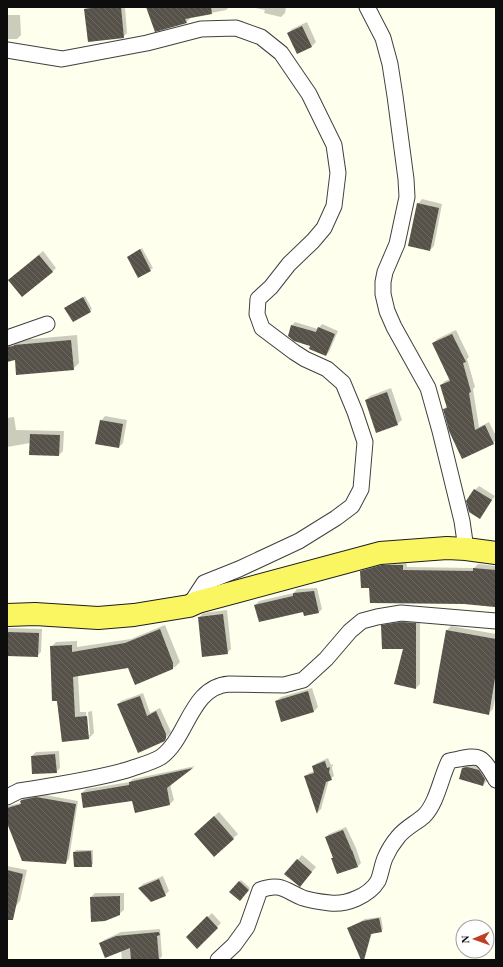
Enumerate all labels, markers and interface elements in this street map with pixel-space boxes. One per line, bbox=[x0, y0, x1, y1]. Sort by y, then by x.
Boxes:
north arrow bbox=[455, 919, 495, 959]
text: N bbox=[459, 935, 471, 944]

